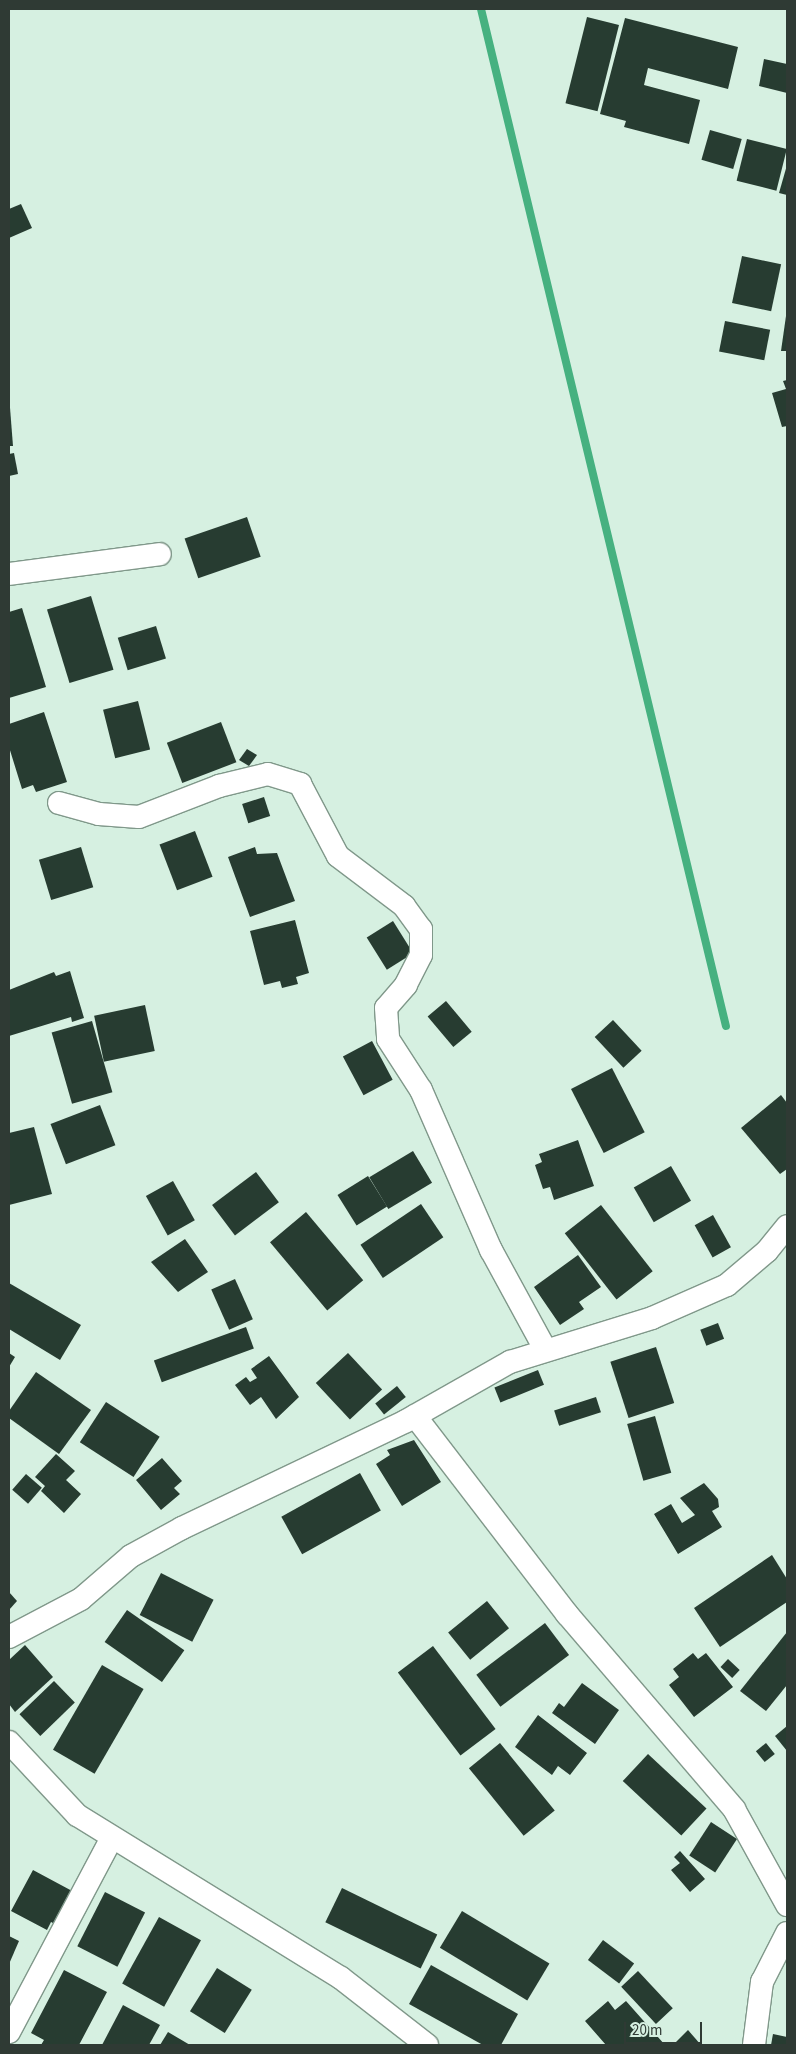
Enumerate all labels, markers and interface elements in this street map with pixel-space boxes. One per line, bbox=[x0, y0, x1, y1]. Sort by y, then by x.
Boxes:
scale bar bbox=[626, 2012, 704, 2044]
text: 20 m bbox=[632, 2020, 662, 2041]

